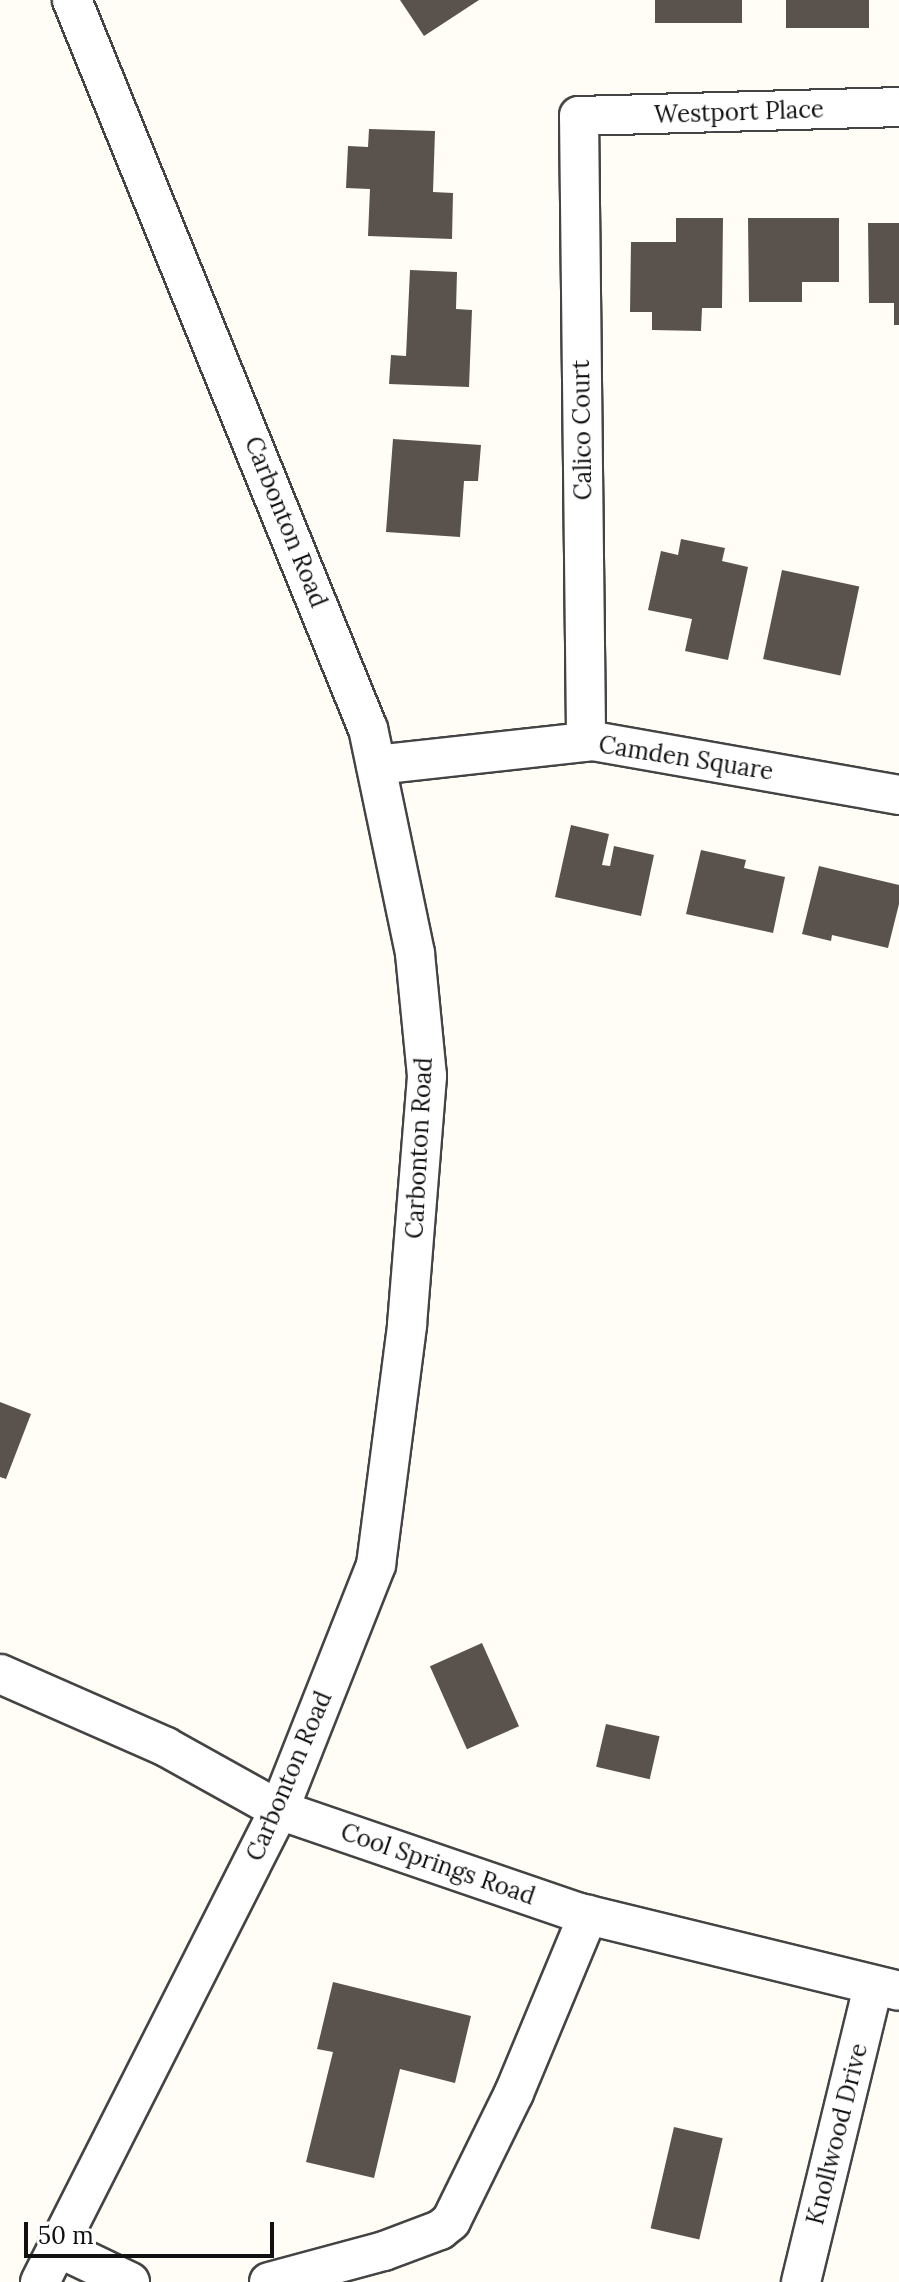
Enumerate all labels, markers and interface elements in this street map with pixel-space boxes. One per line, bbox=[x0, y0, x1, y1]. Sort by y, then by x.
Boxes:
street label: Westport Place bbox=[654, 95, 824, 129]
street label: Calico Court bbox=[566, 360, 598, 500]
street label: Carbonton Road bbox=[239, 432, 333, 612]
street label: Camden Square bbox=[597, 730, 775, 786]
street label: Carbonton Road bbox=[400, 1057, 438, 1239]
street label: Carbonton Road bbox=[240, 1687, 338, 1865]
street label: Cool Springs Road bbox=[337, 1817, 539, 1911]
street label: Knollwood Drive bbox=[801, 2040, 873, 2228]
scale bar bbox=[28, 2206, 278, 2256]
text: 50 m bbox=[38, 2220, 94, 2251]

